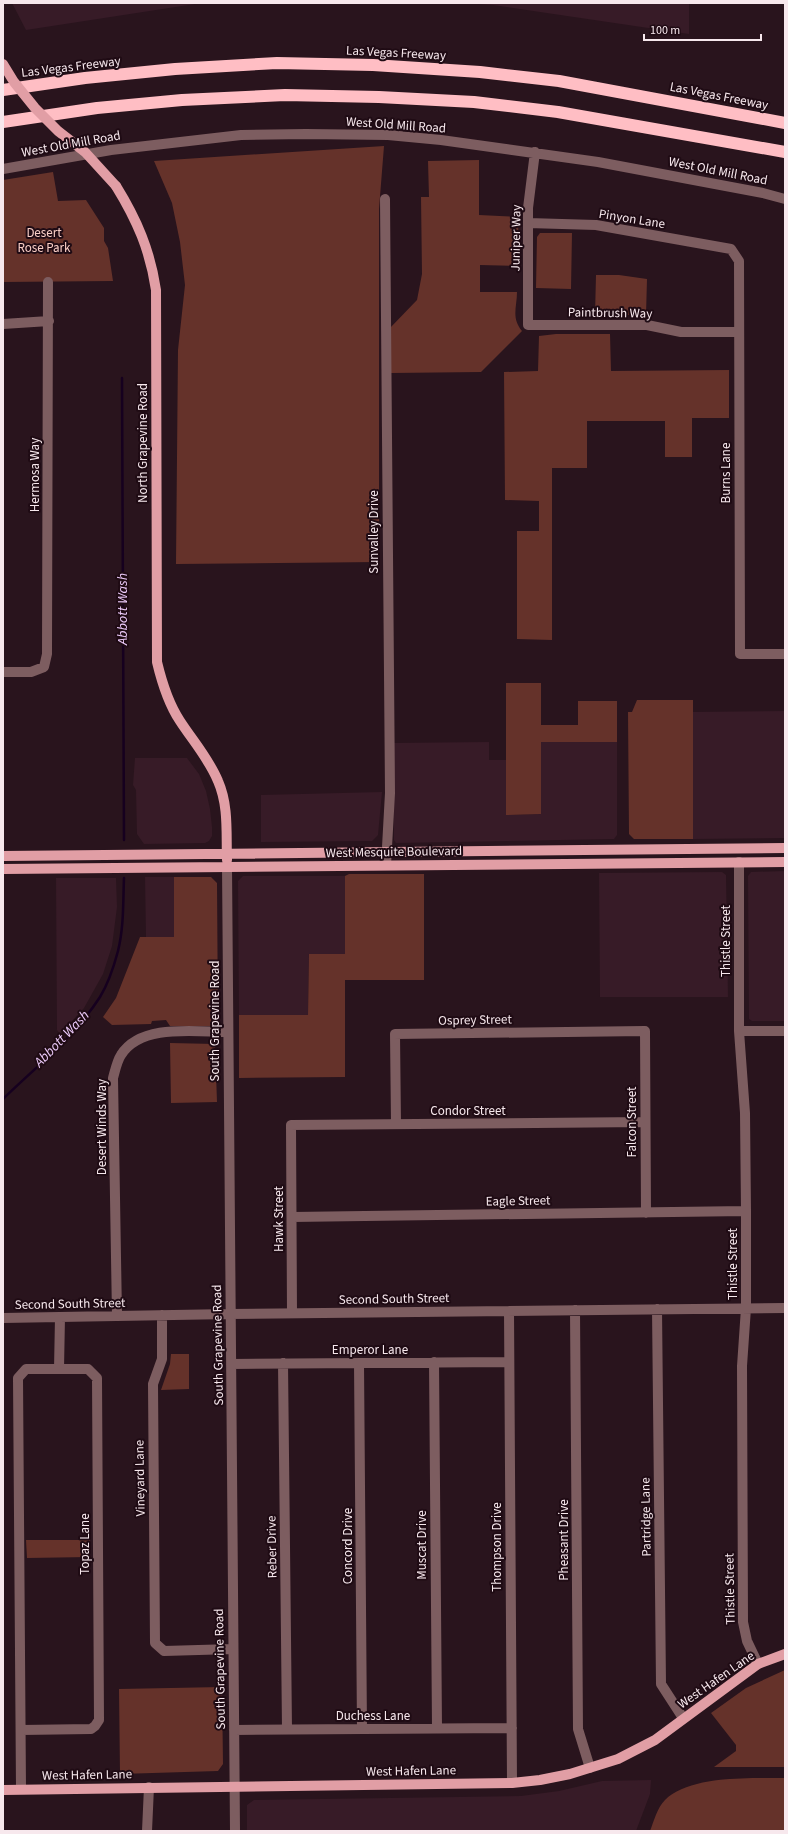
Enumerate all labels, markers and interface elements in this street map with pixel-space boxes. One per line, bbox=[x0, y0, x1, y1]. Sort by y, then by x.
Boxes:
scale bar bbox=[644, 16, 761, 42]
text: 100 m bbox=[650, 22, 680, 39]
street label: Las Vegas Freeway bbox=[346, 41, 446, 65]
street label: Las Vegas Freeway bbox=[20, 52, 122, 82]
street label: Las Vegas Freeway bbox=[668, 78, 770, 114]
street label: West Old Mill Road bbox=[345, 113, 447, 137]
street label: West Old Mill Road bbox=[20, 126, 122, 162]
street label: West Old Mill Road bbox=[667, 153, 769, 189]
street label: Juniper Way bbox=[506, 204, 526, 272]
street label: Pinyon Lane bbox=[598, 205, 666, 233]
park label: Desert Rose Park bbox=[17, 224, 71, 257]
street label: Paintbrush Way bbox=[568, 303, 652, 323]
street label: North Grapevine Road bbox=[134, 383, 152, 503]
street label: Hermosa Way bbox=[26, 438, 44, 512]
street label: Burns Lane bbox=[717, 443, 735, 503]
street label: Sunvalley Drive bbox=[365, 490, 383, 574]
water label: Abbott Wash bbox=[113, 573, 133, 646]
street label: West Mesquite Boulevard bbox=[326, 842, 462, 862]
street label: Thistle Street bbox=[717, 905, 735, 977]
street label: South Grapevine Road bbox=[206, 961, 224, 1081]
water label: Abbott Wash bbox=[29, 1006, 94, 1073]
street label: Osprey Street bbox=[438, 1010, 512, 1030]
street label: Desert Winds Way bbox=[93, 1079, 111, 1175]
street label: Falcon Street bbox=[623, 1086, 641, 1157]
street label: Condor Street bbox=[430, 1102, 506, 1120]
street label: Hawk Street bbox=[270, 1185, 288, 1252]
street label: Eagle Street bbox=[485, 1191, 551, 1211]
street label: Thistle Street bbox=[724, 1228, 742, 1300]
street label: South Grapevine Road bbox=[208, 1284, 228, 1406]
street label: Second South Street bbox=[338, 1289, 450, 1309]
street label: Second South Street bbox=[14, 1294, 126, 1314]
street label: Emperor Lane bbox=[332, 1341, 408, 1359]
street label: Vineyard Lane bbox=[130, 1440, 150, 1516]
street label: Partridge Lane bbox=[636, 1477, 656, 1557]
street label: Pheasant Drive bbox=[555, 1499, 573, 1581]
street label: Thompson Drive bbox=[488, 1502, 506, 1592]
street label: Concord Drive bbox=[339, 1508, 357, 1584]
street label: Muscat Drive bbox=[413, 1510, 431, 1580]
street label: Topaz Lane bbox=[76, 1513, 94, 1575]
street label: Reber Drive bbox=[262, 1516, 282, 1578]
street label: Thistle Street bbox=[720, 1552, 740, 1625]
street label: South Grapevine Road bbox=[210, 1608, 230, 1730]
street label: West Hafen Lane bbox=[674, 1647, 758, 1713]
street label: Duchess Lane bbox=[336, 1707, 410, 1725]
street label: West Hafen Lane bbox=[366, 1761, 456, 1781]
street label: West Hafen Lane bbox=[42, 1765, 132, 1785]

